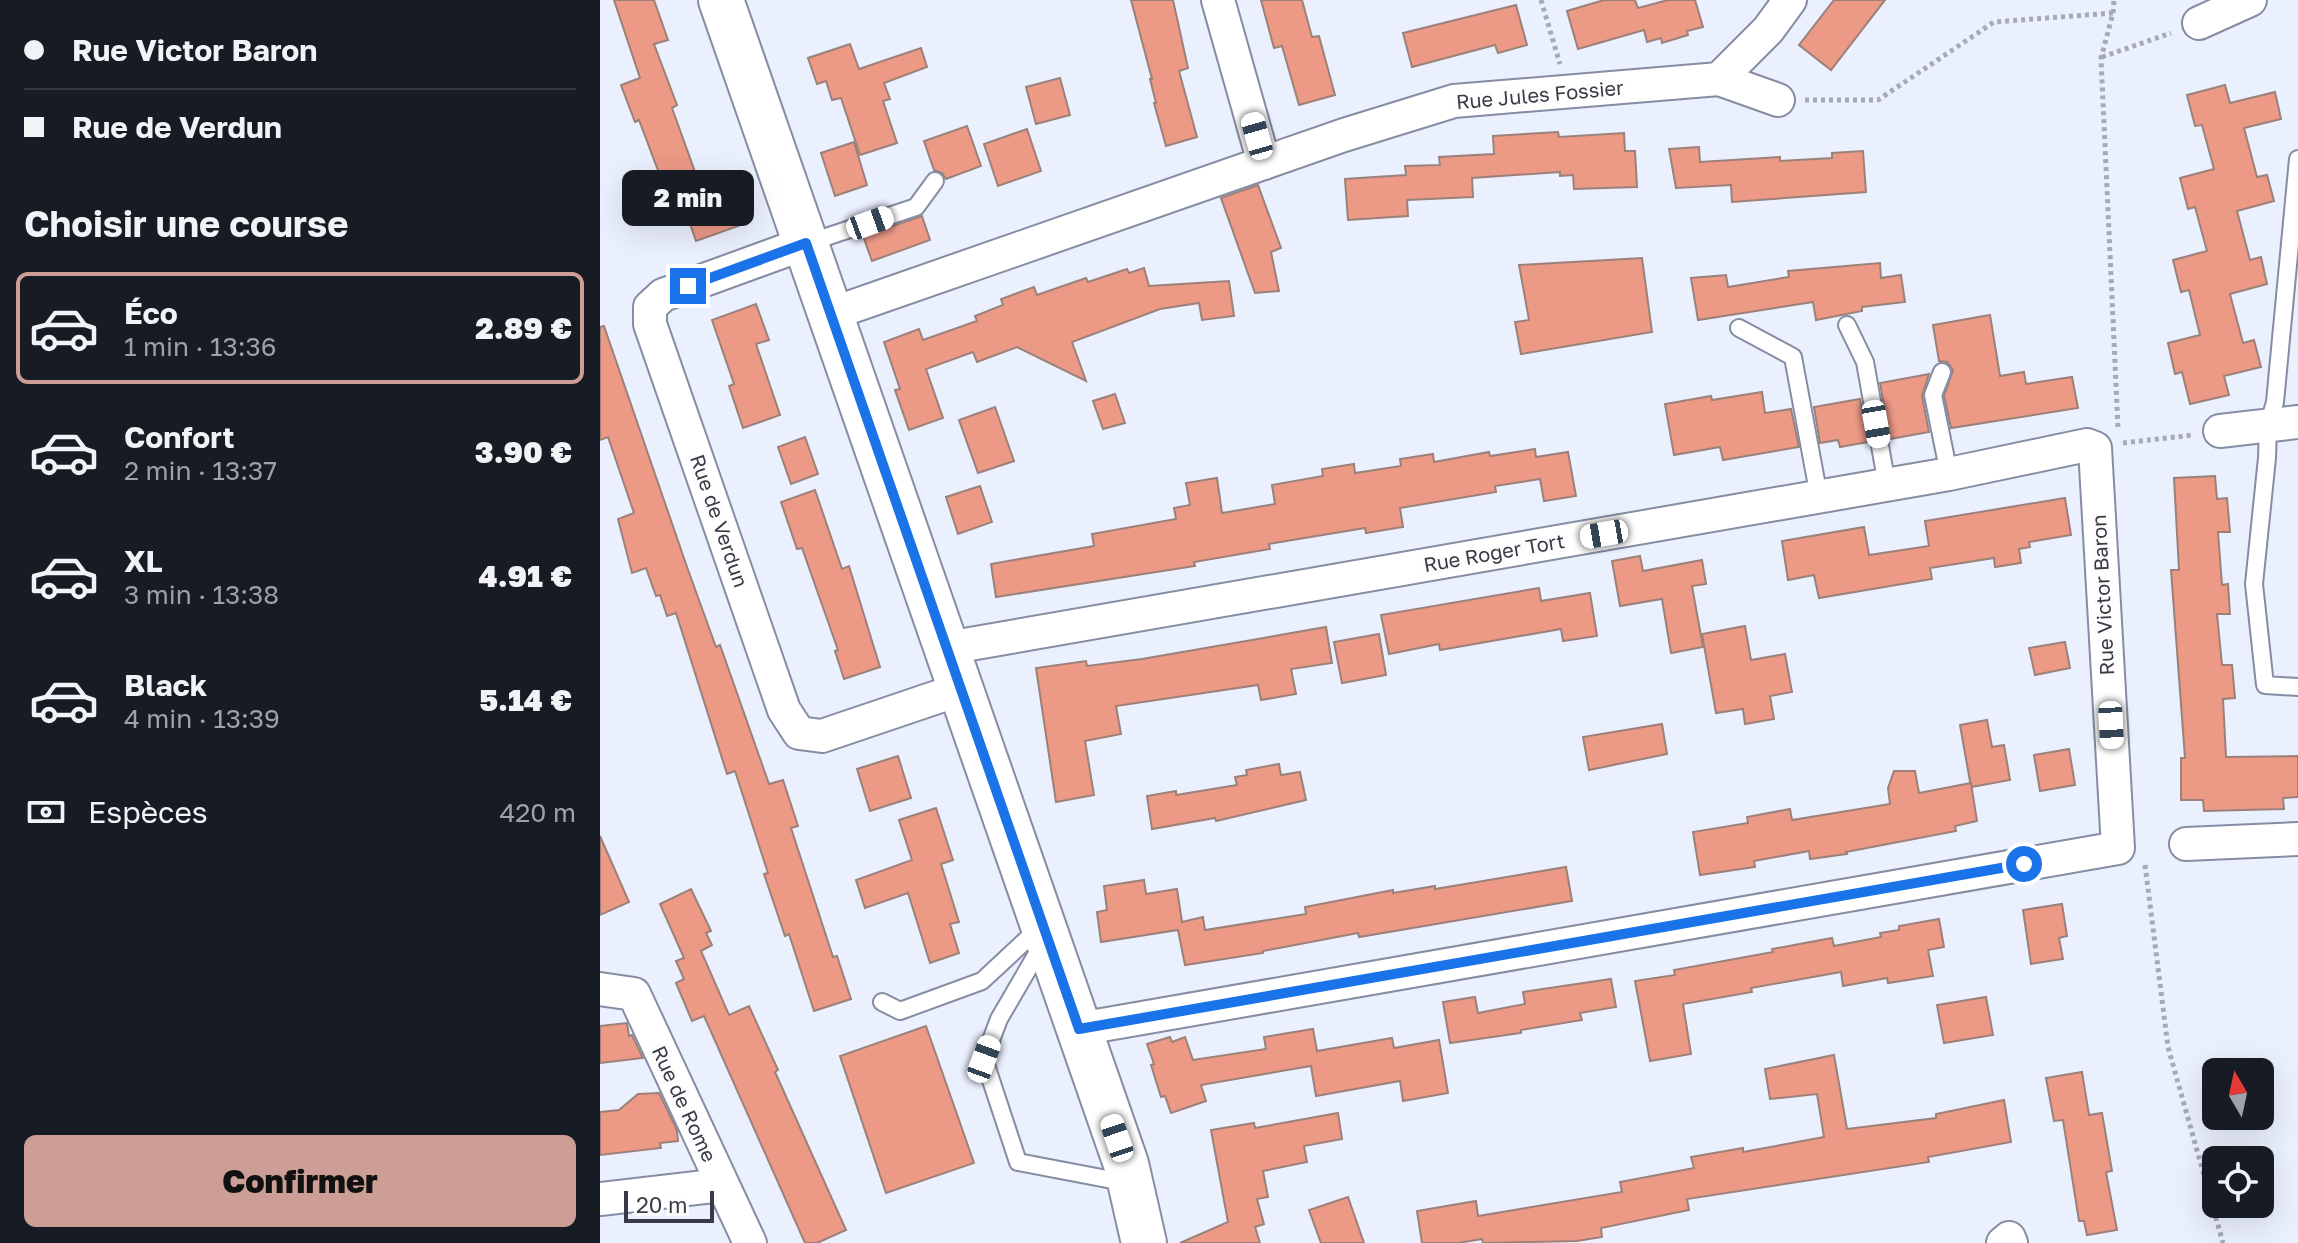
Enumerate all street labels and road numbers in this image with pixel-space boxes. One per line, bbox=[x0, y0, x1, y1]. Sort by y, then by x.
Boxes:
street label: Rue Jules Fossier bbox=[1455, 75, 1625, 113]
street label: Rue de Verdun bbox=[686, 451, 754, 590]
street label: Rue Victor Baron bbox=[2086, 514, 2118, 676]
street label: Rue Roger Tort bbox=[1421, 528, 1566, 576]
street label: Rue de Rome bbox=[648, 1042, 722, 1166]

